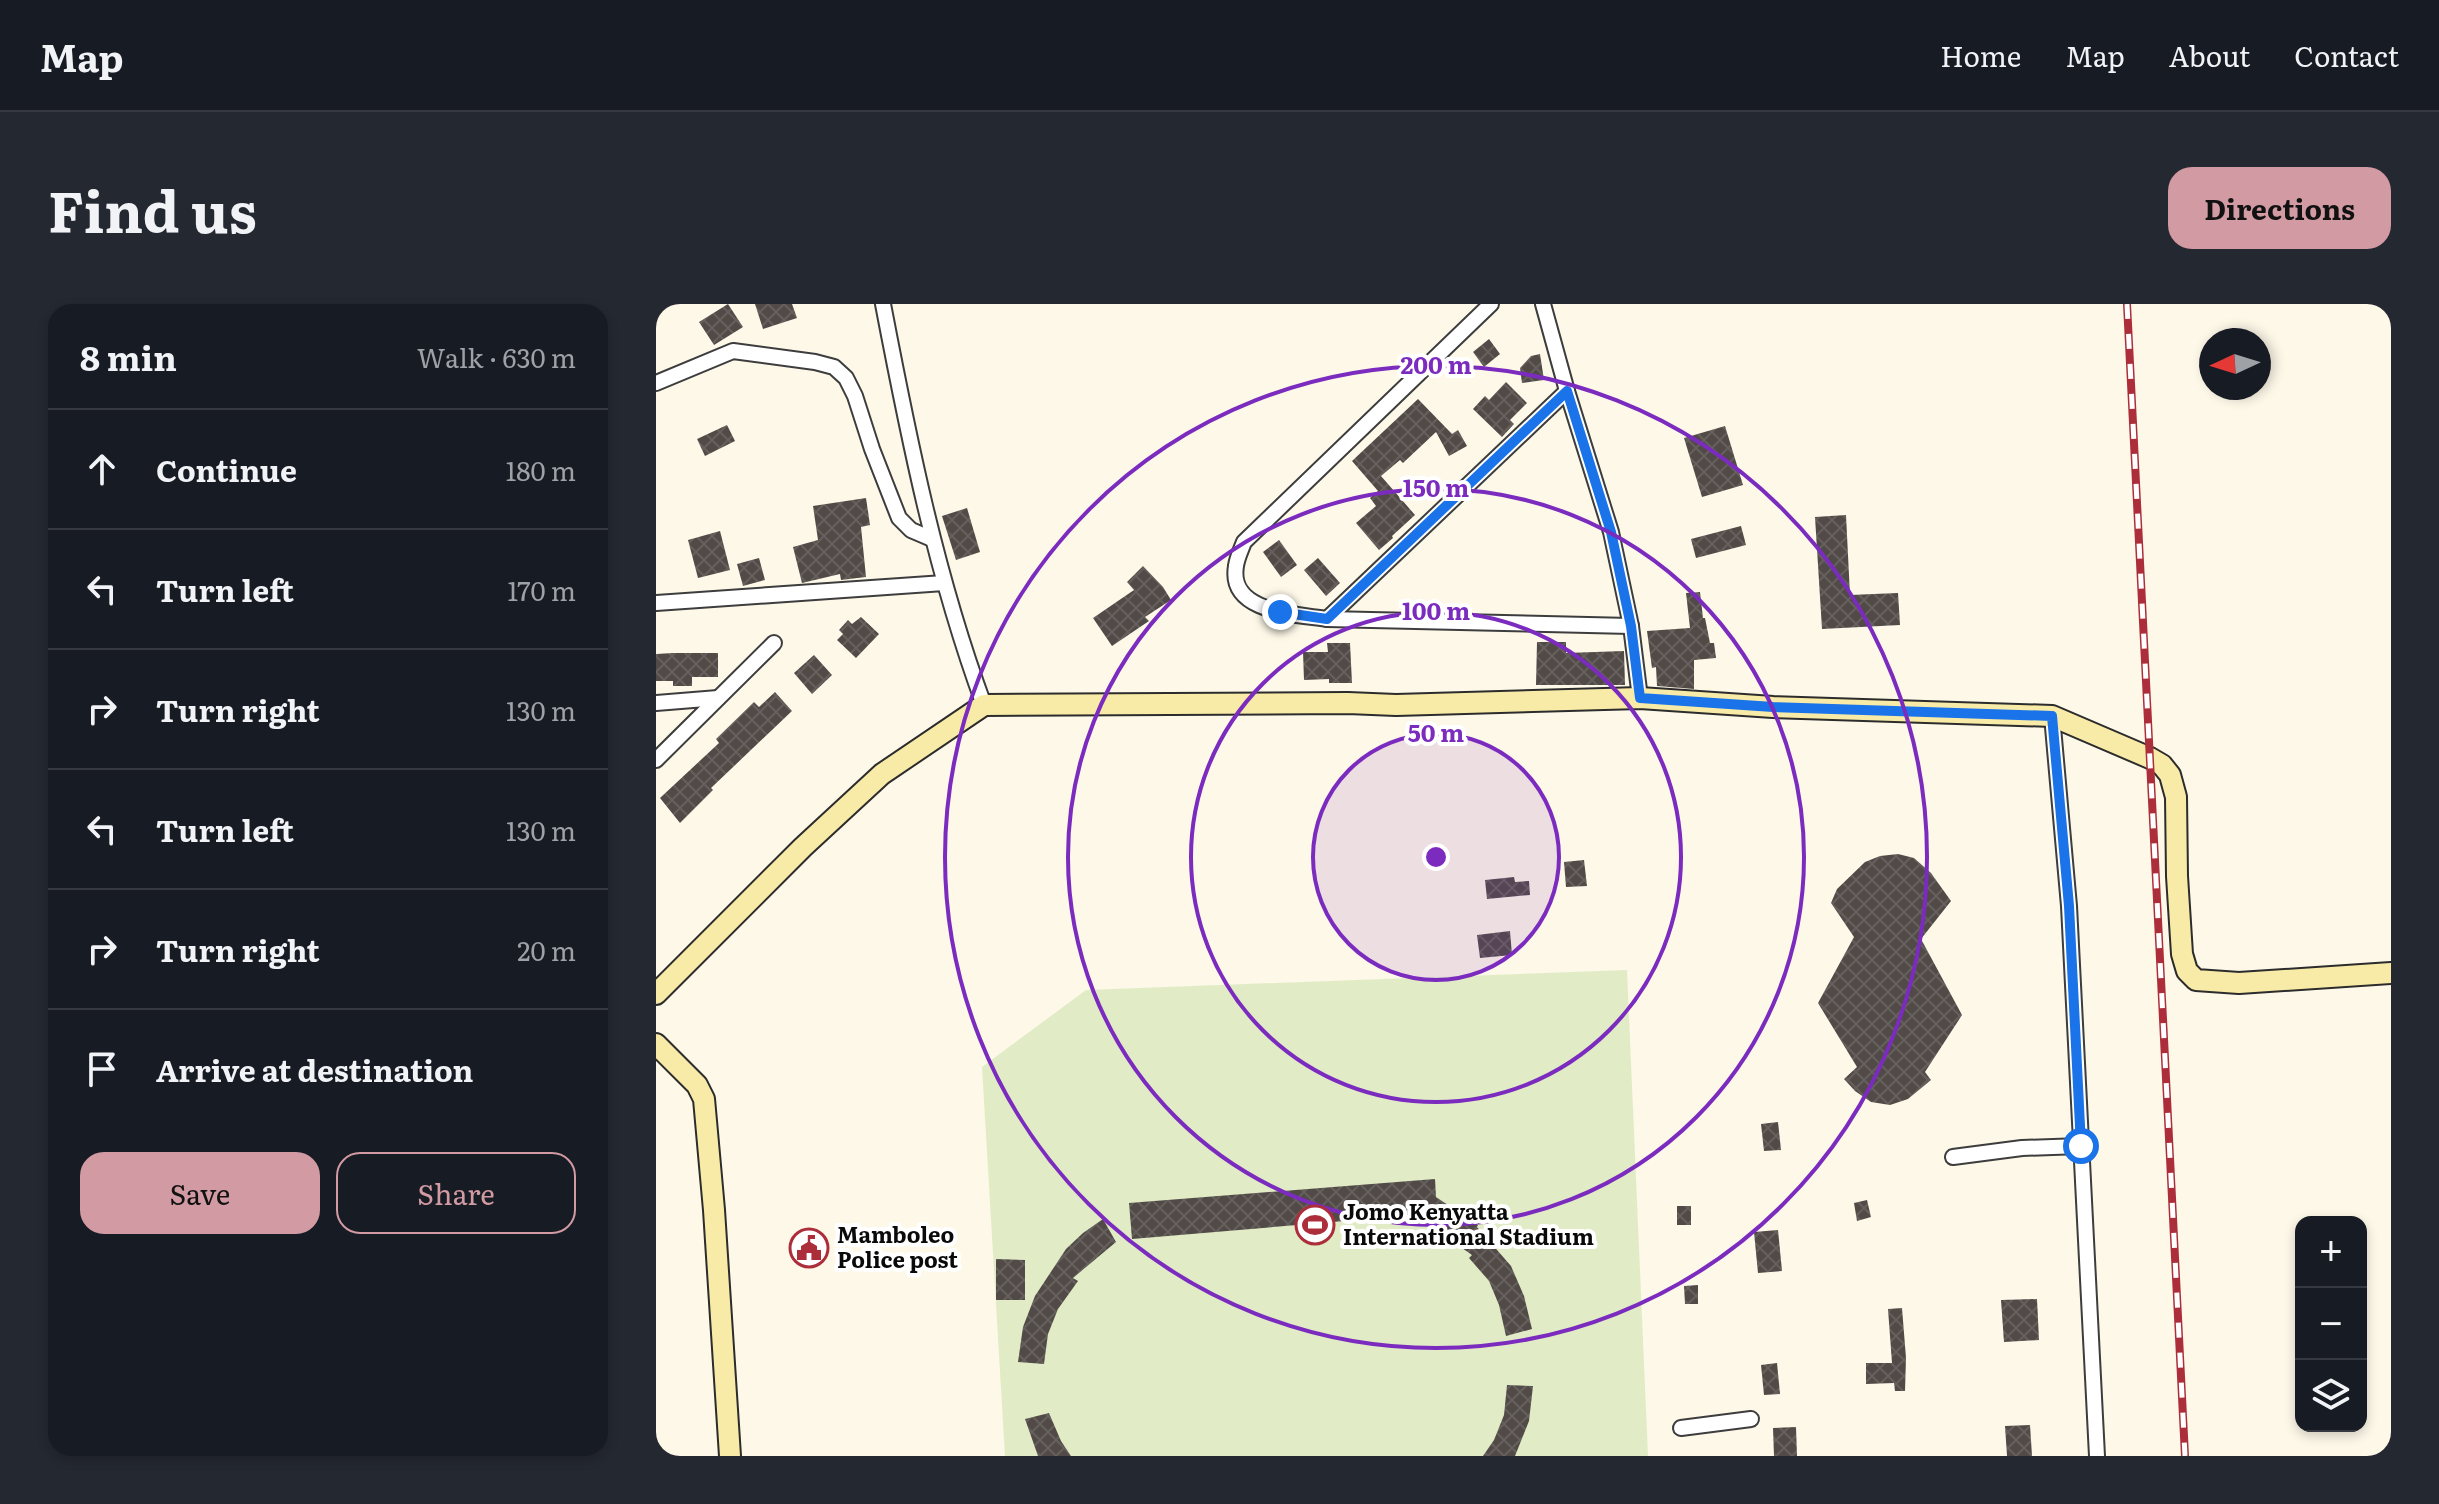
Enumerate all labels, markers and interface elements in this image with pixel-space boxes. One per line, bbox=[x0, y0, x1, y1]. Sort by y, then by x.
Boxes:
text: Map bbox=[40, 27, 124, 84]
text: Home bbox=[1940, 34, 2021, 76]
text: Map bbox=[2065, 34, 2125, 76]
text: About bbox=[2169, 34, 2250, 76]
text: Contact bbox=[2294, 34, 2399, 76]
text: Find us bbox=[48, 167, 257, 250]
button: Directions bbox=[2168, 167, 2391, 249]
north arrow bbox=[2199, 328, 2271, 400]
text: 8 min bbox=[80, 331, 177, 381]
text: Walk · 630 m bbox=[417, 337, 576, 376]
text: 200 m bbox=[1400, 346, 1472, 381]
icon: ahead bbox=[80, 447, 124, 491]
text: Continue bbox=[156, 447, 297, 491]
text: 180 m bbox=[506, 450, 576, 489]
text: 150 m bbox=[1403, 469, 1469, 504]
icon: left bbox=[80, 567, 124, 611]
text: Turn left bbox=[156, 567, 294, 611]
text: 170 m bbox=[508, 570, 576, 609]
text: 100 m bbox=[1402, 592, 1470, 627]
route end bbox=[1262, 594, 1298, 630]
icon: right bbox=[80, 687, 124, 731]
text: Turn right bbox=[156, 687, 320, 731]
text: 130 m bbox=[506, 690, 576, 729]
text: 50 m bbox=[1408, 714, 1464, 749]
icon: left bbox=[80, 807, 124, 851]
text: Turn left bbox=[156, 807, 294, 851]
text: 130 m bbox=[506, 810, 576, 849]
centre of rings bbox=[1422, 843, 1450, 871]
icon: right bbox=[80, 927, 124, 971]
text: Turn right bbox=[156, 927, 320, 971]
text: 20 m bbox=[517, 930, 576, 969]
icon: arrive bbox=[80, 1047, 124, 1091]
text: Arrive at destination bbox=[156, 1047, 473, 1091]
route start bbox=[2063, 1128, 2099, 1164]
button: Save bbox=[80, 1152, 320, 1234]
button: Share bbox=[336, 1152, 576, 1234]
place label: Jomo Kenyatta International Stadium bbox=[1343, 1194, 1594, 1252]
sports icon: Jomo Kenyatta International Stadium bbox=[1294, 1204, 1336, 1246]
map controls bbox=[2295, 1216, 2367, 1432]
button: + bbox=[2295, 1216, 2367, 1288]
place label: Mamboleo Police post bbox=[837, 1217, 958, 1275]
public building icon: Mamboleo Police post bbox=[788, 1227, 830, 1269]
button: − bbox=[2295, 1288, 2367, 1360]
button: layers bbox=[2295, 1360, 2367, 1432]

